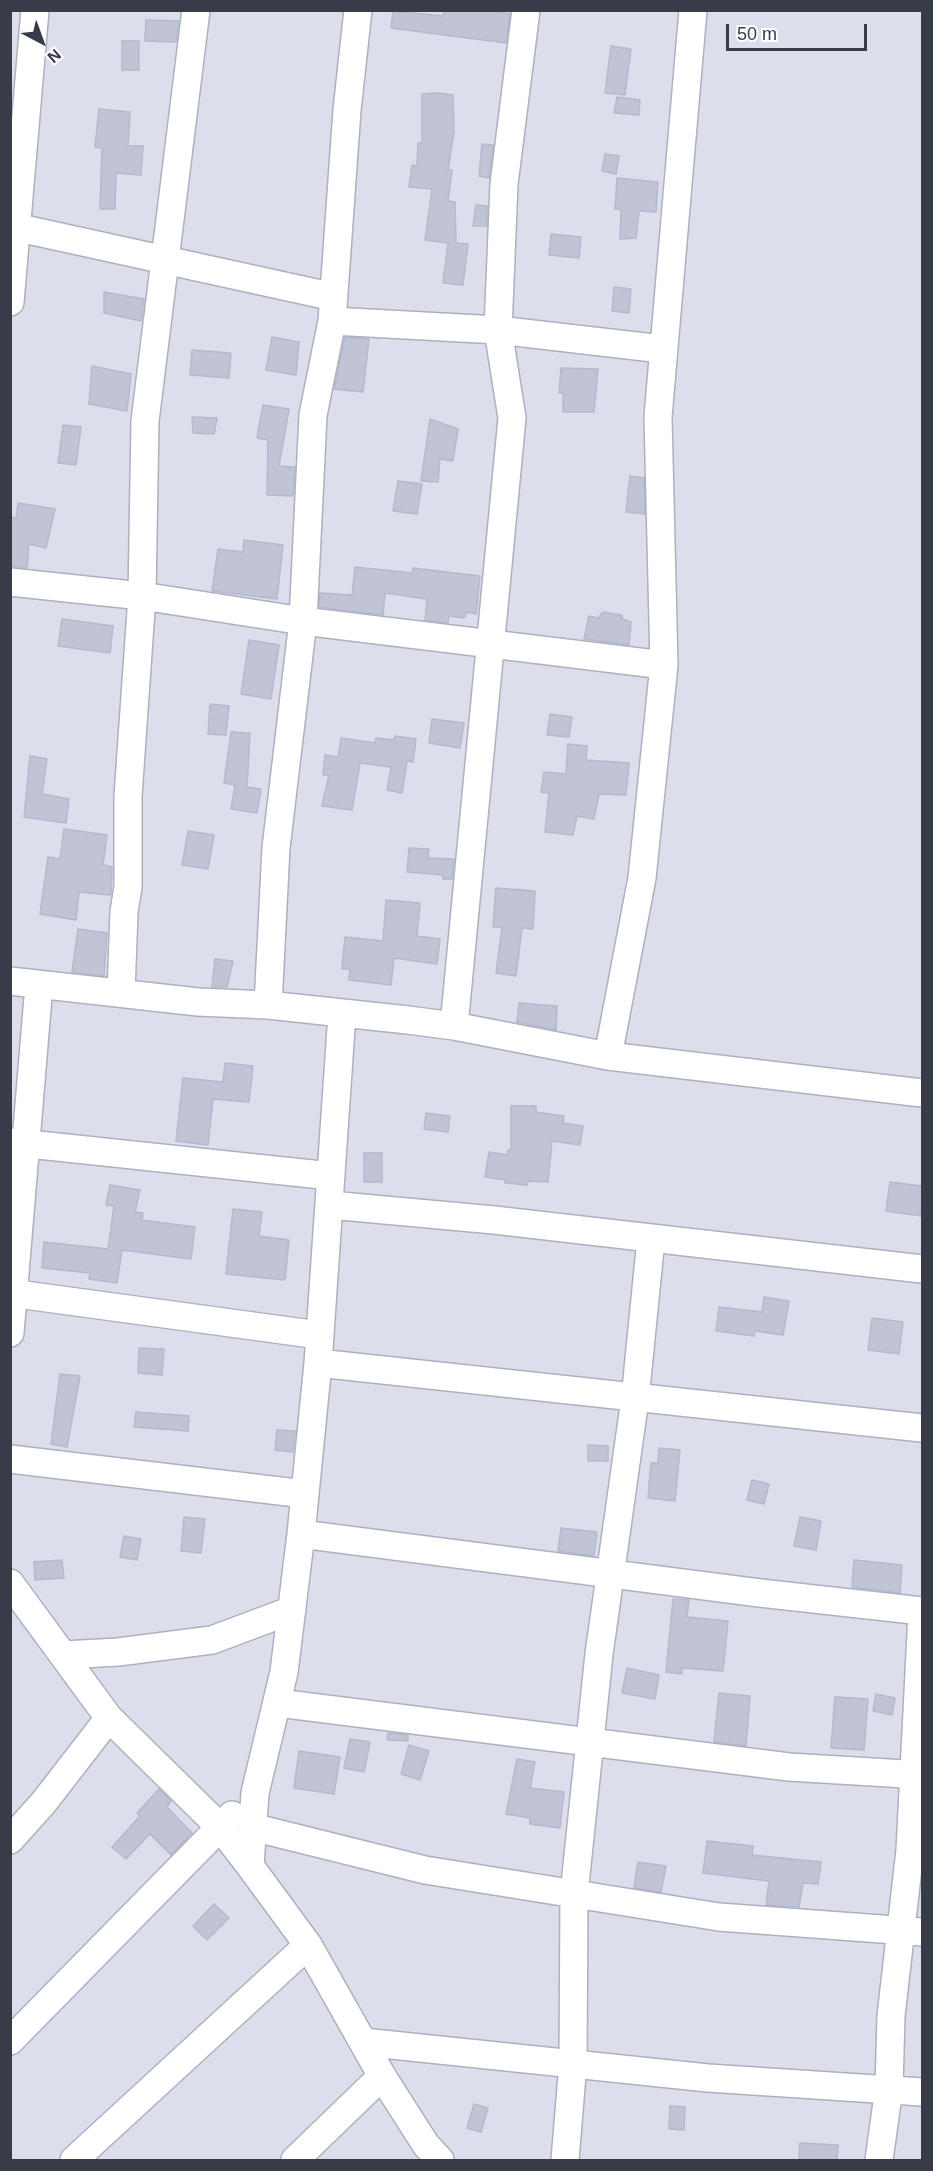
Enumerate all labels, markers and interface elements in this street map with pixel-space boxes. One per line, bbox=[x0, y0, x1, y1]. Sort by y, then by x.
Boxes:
north arrow bbox=[12, 12, 72, 72]
scale bar bbox=[729, 12, 870, 50]
text: 50 m bbox=[737, 24, 777, 44]
text: N bbox=[44, 46, 64, 66]

